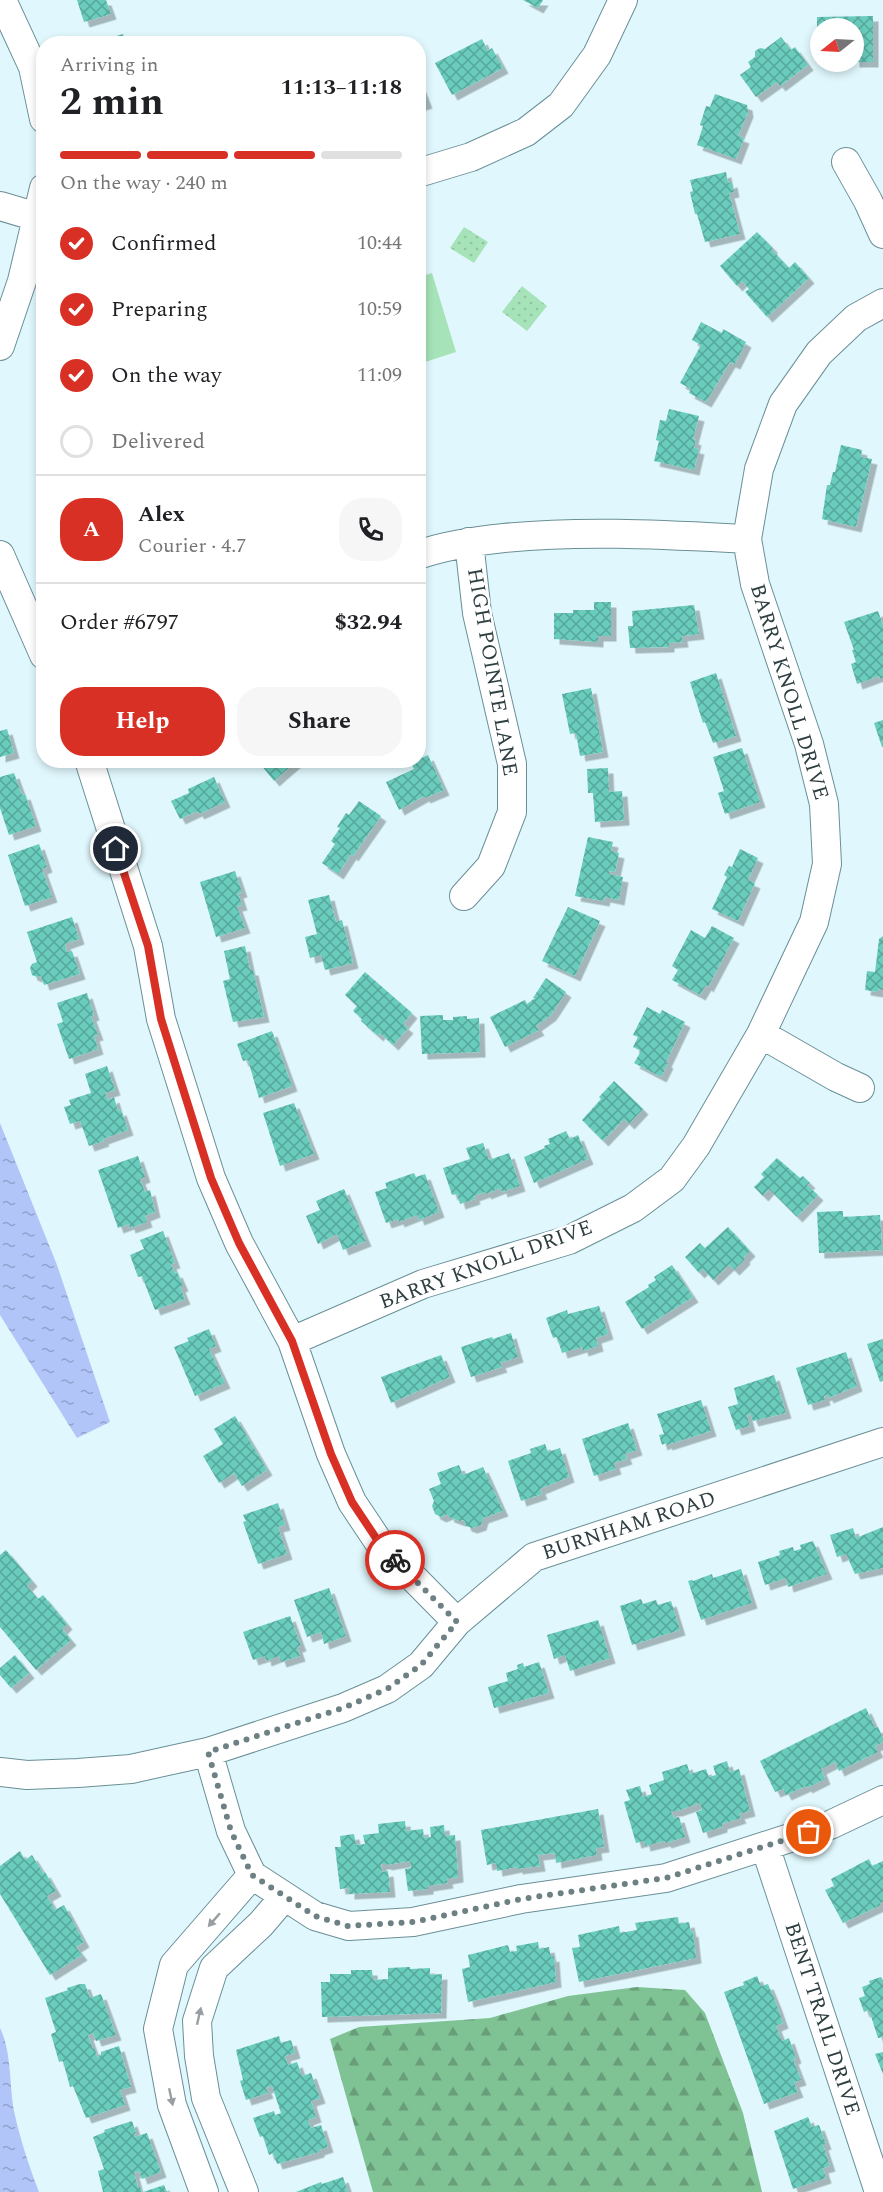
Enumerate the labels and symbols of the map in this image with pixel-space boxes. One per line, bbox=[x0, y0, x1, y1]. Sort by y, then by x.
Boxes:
north arrow bbox=[810, 18, 864, 72]
street label: HIGH POINTE LANE bbox=[458, 565, 526, 779]
street label: BARRY KNOLL DRIVE bbox=[741, 580, 837, 804]
pin bbox=[90, 823, 141, 874]
street label: BARRY KNOLL DRIVE bbox=[375, 1212, 597, 1318]
street label: BURNHAM ROAD bbox=[538, 1483, 720, 1569]
courier bbox=[365, 1530, 425, 1590]
pin bbox=[783, 1806, 834, 1857]
one-way arrow bbox=[208, 1912, 221, 1927]
street label: BENT TRAIL DRIVE bbox=[776, 1918, 868, 2120]
one-way arrow bbox=[195, 2007, 205, 2025]
one-way arrow bbox=[167, 2087, 176, 2106]

